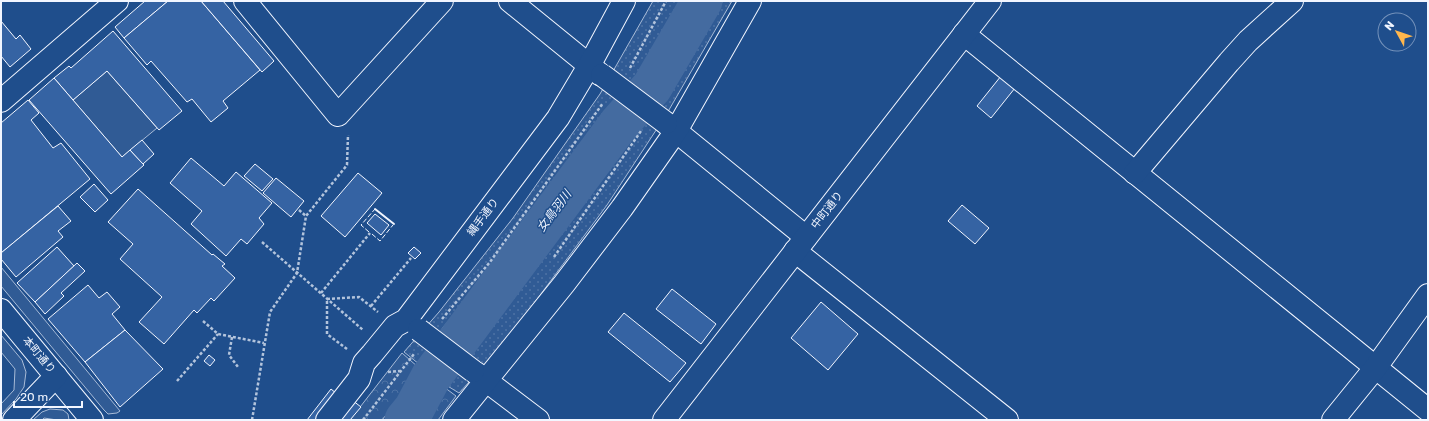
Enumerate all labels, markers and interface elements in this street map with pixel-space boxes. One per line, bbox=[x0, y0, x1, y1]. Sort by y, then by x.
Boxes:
north arrow bbox=[1377, 12, 1417, 52]
text: N bbox=[1382, 19, 1397, 33]
water label: 女鳥羽川 bbox=[534, 186, 575, 234]
street label: 中町通り bbox=[808, 189, 846, 231]
street label: 縄手通り bbox=[465, 196, 501, 238]
street label: 本町通り bbox=[20, 334, 58, 376]
scale bar bbox=[14, 383, 82, 409]
text: 20 m bbox=[20, 390, 48, 404]

